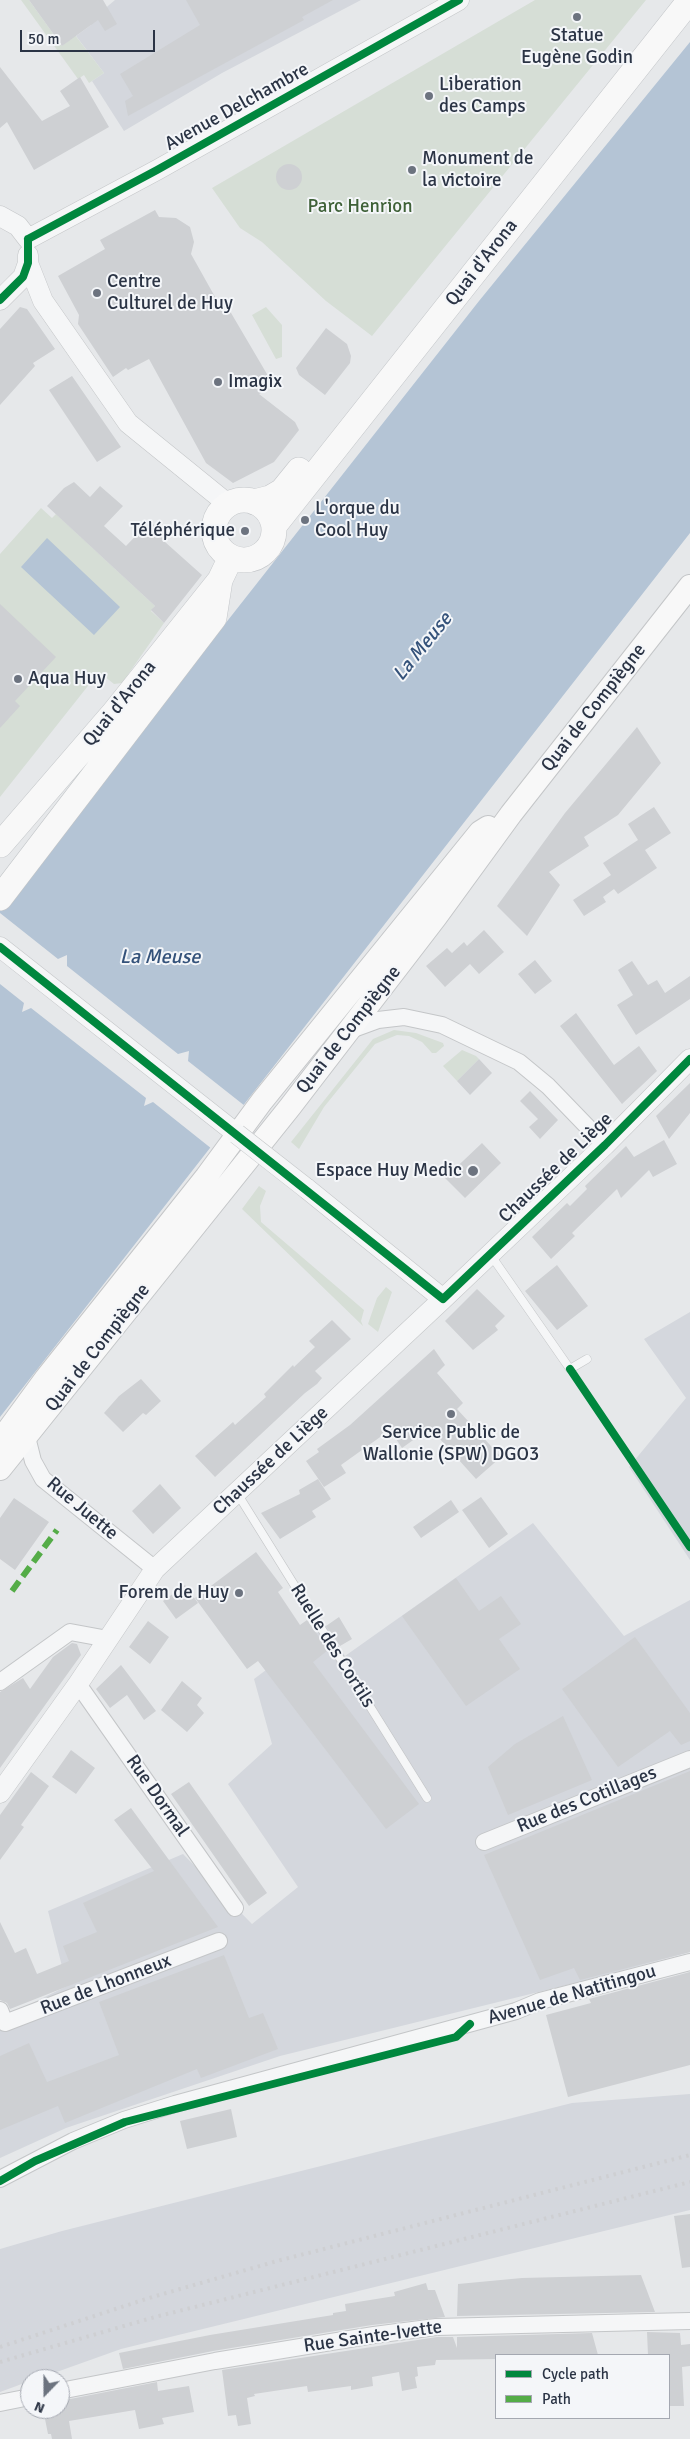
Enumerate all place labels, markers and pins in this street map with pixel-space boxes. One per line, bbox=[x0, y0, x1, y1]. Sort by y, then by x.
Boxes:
marker: Statue Eugène Godin bbox=[571, 11, 583, 23]
place label: Statue Eugène Godin bbox=[521, 25, 633, 69]
place label: Liberation des Camps bbox=[439, 74, 526, 118]
marker: Liberation des Camps bbox=[423, 90, 435, 102]
place label: Monument de la victoire bbox=[422, 148, 533, 192]
marker: Monument de la victoire bbox=[406, 164, 418, 176]
place label: Centre Culturel de Huy bbox=[107, 271, 233, 315]
marker: Centre Culturel de Huy bbox=[91, 287, 103, 299]
place label: Imagix bbox=[228, 371, 282, 393]
marker: Imagix bbox=[212, 376, 224, 388]
place label: L'orque du Cool Huy bbox=[315, 498, 400, 542]
marker: L'orque du Cool Huy bbox=[299, 514, 311, 526]
place label: Téléphérique bbox=[131, 520, 235, 542]
marker: Téléphérique bbox=[239, 525, 251, 537]
place label: Aqua Huy bbox=[28, 668, 106, 690]
marker: Aqua Huy bbox=[12, 673, 24, 685]
place label: Espace Huy Medic bbox=[316, 1160, 462, 1182]
marker: Espace Huy Medic bbox=[466, 1164, 480, 1178]
marker: Service Public de Wallonie (SPW) DGO3 bbox=[445, 1408, 457, 1420]
place label: Service Public de Wallonie (SPW) DGO3 bbox=[363, 1422, 539, 1466]
place label: Forem de Huy bbox=[118, 1582, 229, 1604]
marker: Forem de Huy bbox=[233, 1587, 245, 1599]

